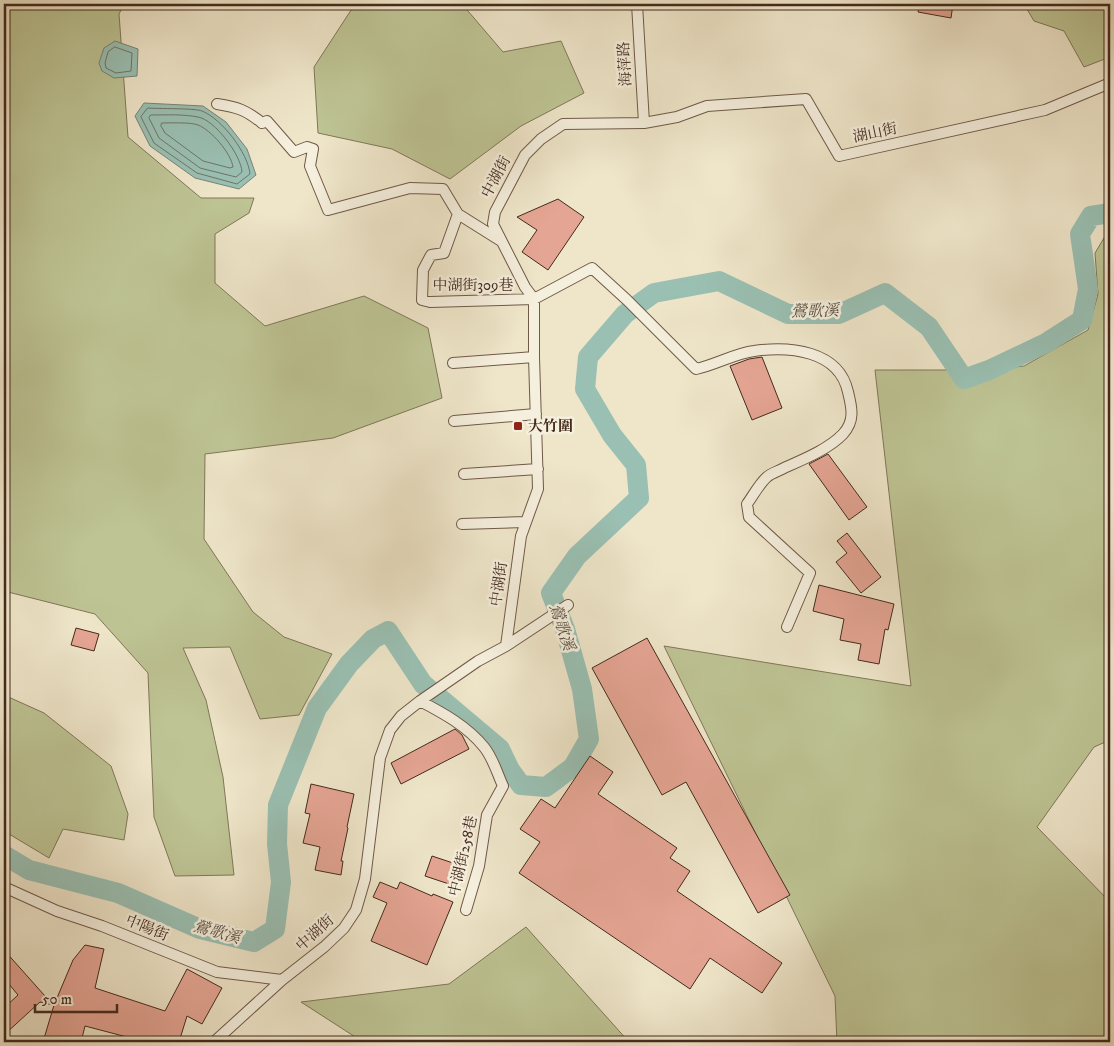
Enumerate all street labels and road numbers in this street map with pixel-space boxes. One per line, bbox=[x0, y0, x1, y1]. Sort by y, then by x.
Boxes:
street label: 海萍路 bbox=[614, 41, 636, 87]
street label: 湖山街 bbox=[851, 119, 899, 147]
street label: 中湖街 bbox=[477, 153, 515, 201]
street label: 中湖街309巷 bbox=[432, 276, 514, 295]
street label: 中湖街 bbox=[486, 560, 512, 608]
street label: 中湖街258巷 bbox=[444, 814, 482, 898]
street label: 中陽街 bbox=[123, 911, 171, 945]
street label: 中湖街 bbox=[292, 911, 338, 955]

